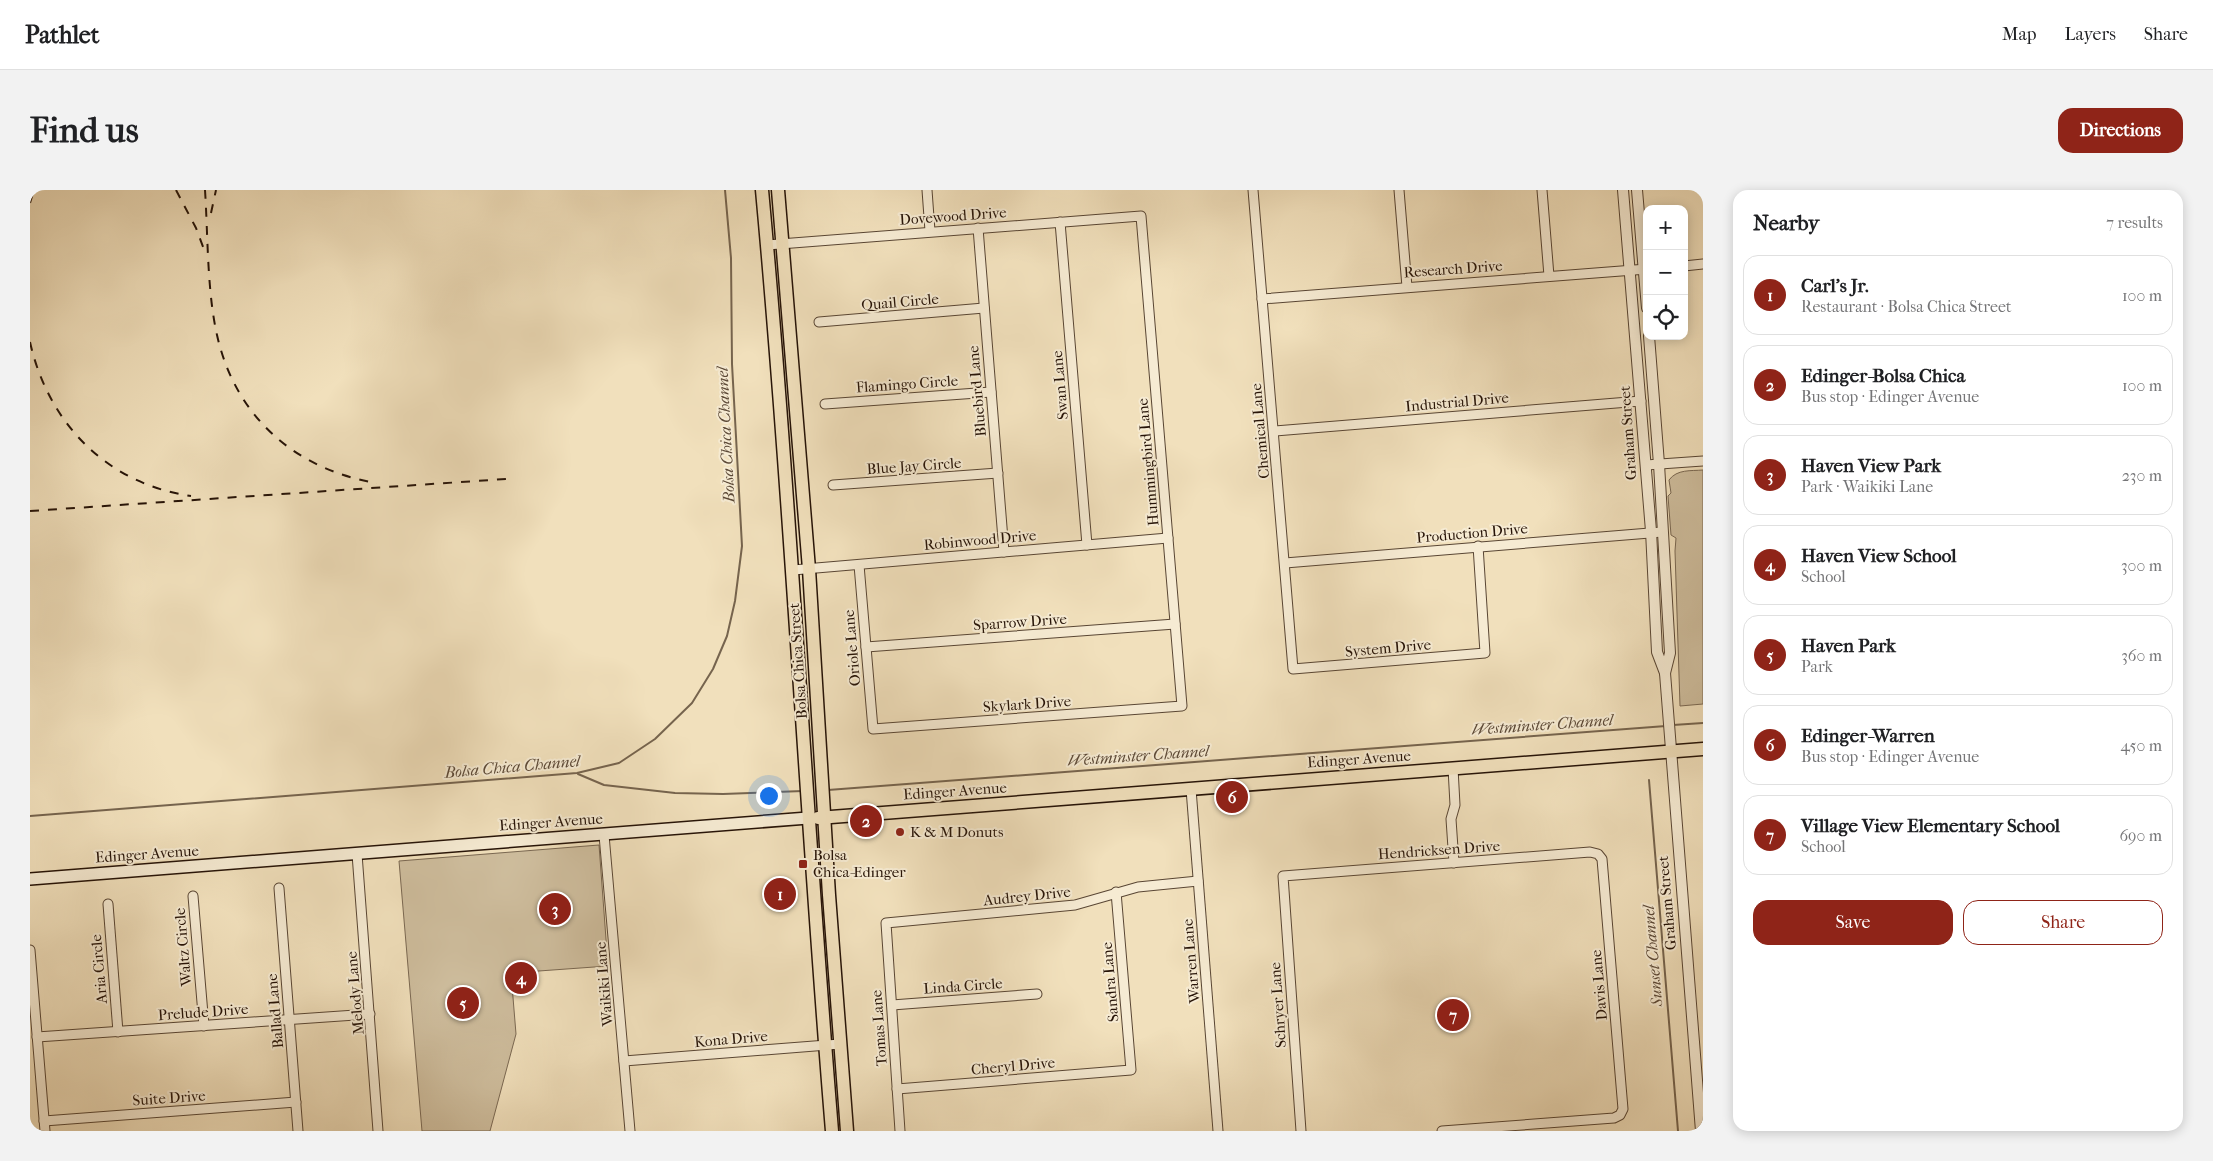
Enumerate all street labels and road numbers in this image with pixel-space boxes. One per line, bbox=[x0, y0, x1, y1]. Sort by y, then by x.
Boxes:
street label: Dovewood Drive bbox=[899, 203, 1008, 229]
street label: Research Drive bbox=[1403, 257, 1504, 281]
street label: Quail Circle bbox=[861, 290, 940, 314]
street label: Bluebird Lane bbox=[964, 344, 990, 437]
street label: Swan Lane bbox=[1048, 349, 1072, 420]
street label: Flamingo Circle bbox=[855, 371, 959, 397]
street label: Chemical Lane bbox=[1247, 382, 1273, 479]
street label: Graham Street bbox=[1616, 385, 1640, 481]
street label: Industrial Drive bbox=[1405, 388, 1510, 415]
street label: Hummingbird Lane bbox=[1133, 397, 1163, 527]
street label: Blue Jay Circle bbox=[866, 454, 963, 478]
street label: Production Drive bbox=[1415, 519, 1529, 547]
street label: Robinwood Drive bbox=[923, 526, 1038, 554]
street label: Bolsa Chica Street bbox=[785, 602, 811, 720]
street label: Oriole Lane bbox=[840, 608, 864, 687]
street label: Sparrow Drive bbox=[973, 610, 1068, 634]
street label: System Drive bbox=[1344, 635, 1432, 661]
street label: Skylark Drive bbox=[982, 692, 1072, 716]
street label: Edinger Avenue bbox=[1307, 746, 1412, 772]
street label: Edinger Avenue bbox=[903, 778, 1008, 804]
street label: Edinger Avenue bbox=[499, 809, 604, 835]
street label: Hendricksen Drive bbox=[1377, 837, 1501, 863]
street label: Edinger Avenue bbox=[95, 841, 200, 867]
street label: Graham Street bbox=[1654, 854, 1680, 951]
street label: Audrey Drive bbox=[982, 882, 1072, 910]
street label: Waltz Circle bbox=[171, 906, 195, 988]
street label: Warren Lane bbox=[1178, 917, 1204, 1005]
street label: Aria Circle bbox=[87, 933, 111, 1005]
street label: Waikiki Lane bbox=[591, 940, 617, 1028]
street label: Sandra Lane bbox=[1097, 941, 1122, 1023]
street label: Davis Lane bbox=[1587, 948, 1611, 1021]
street label: Melody Lane bbox=[342, 950, 368, 1036]
street label: Schryer Lane bbox=[1266, 961, 1290, 1048]
street label: Ballad Lane bbox=[263, 972, 287, 1049]
street label: Linda Circle bbox=[923, 974, 1004, 998]
street label: Tomas Lane bbox=[867, 989, 891, 1067]
street label: Prelude Drive bbox=[157, 1000, 249, 1024]
street label: Kona Drive bbox=[694, 1027, 769, 1051]
street label: Cheryl Drive bbox=[970, 1053, 1056, 1079]
street label: Suite Drive bbox=[132, 1086, 207, 1110]

